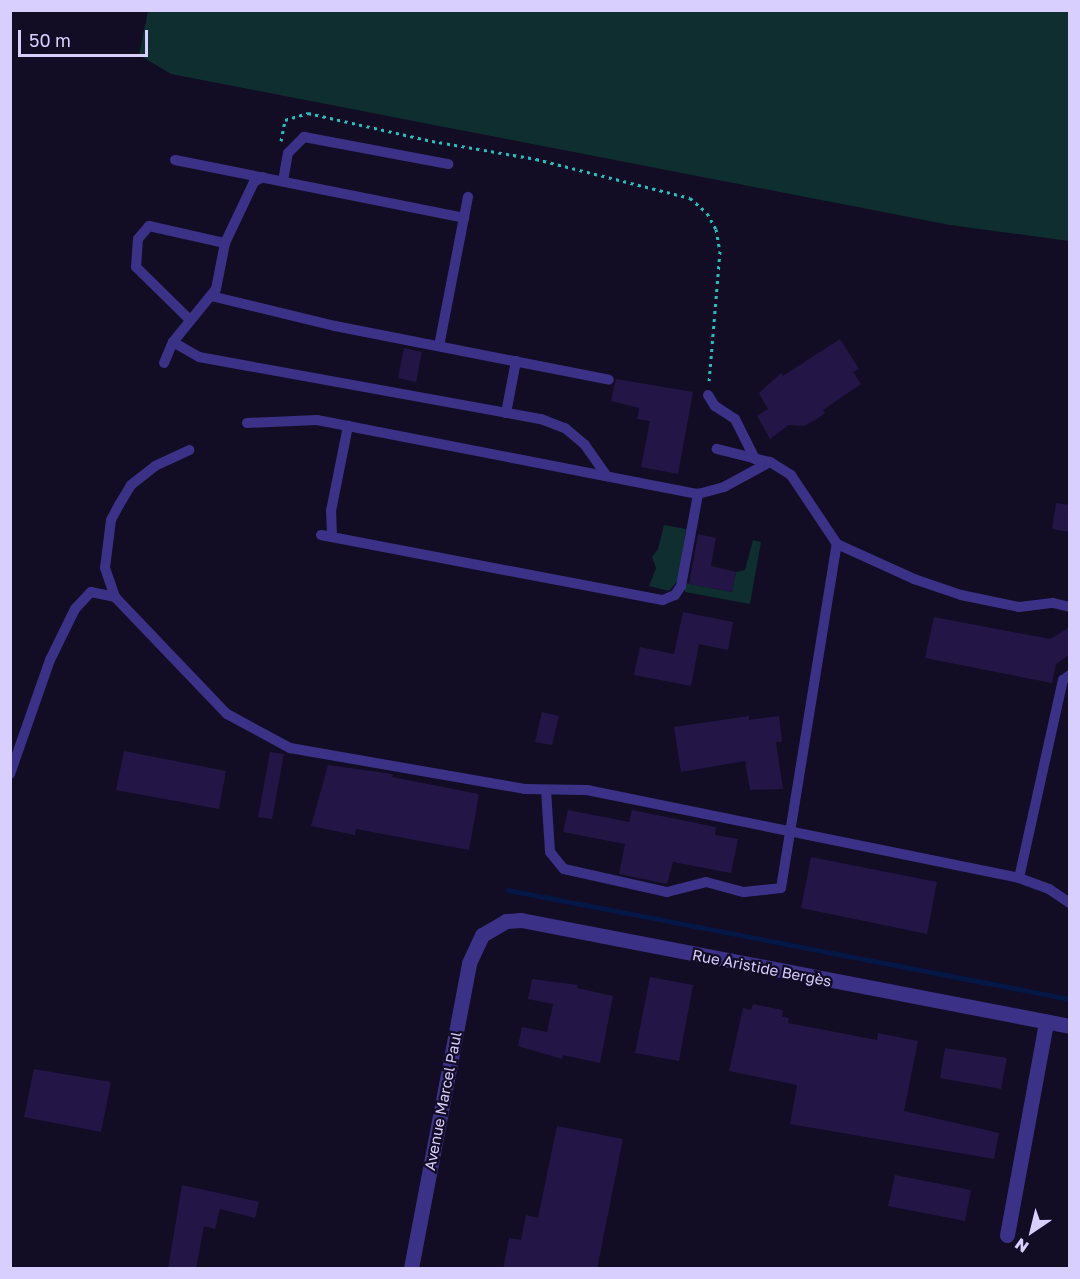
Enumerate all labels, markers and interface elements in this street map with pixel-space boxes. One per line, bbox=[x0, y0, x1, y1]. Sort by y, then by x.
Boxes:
scale bar bbox=[21, 18, 152, 56]
text: 50 m bbox=[29, 29, 71, 51]
street label: Rue Aristide Bergès bbox=[691, 946, 833, 990]
street label: Avenue Marcel Paul bbox=[421, 1030, 465, 1172]
north arrow bbox=[1002, 1201, 1062, 1261]
text: N bbox=[1011, 1234, 1032, 1257]

